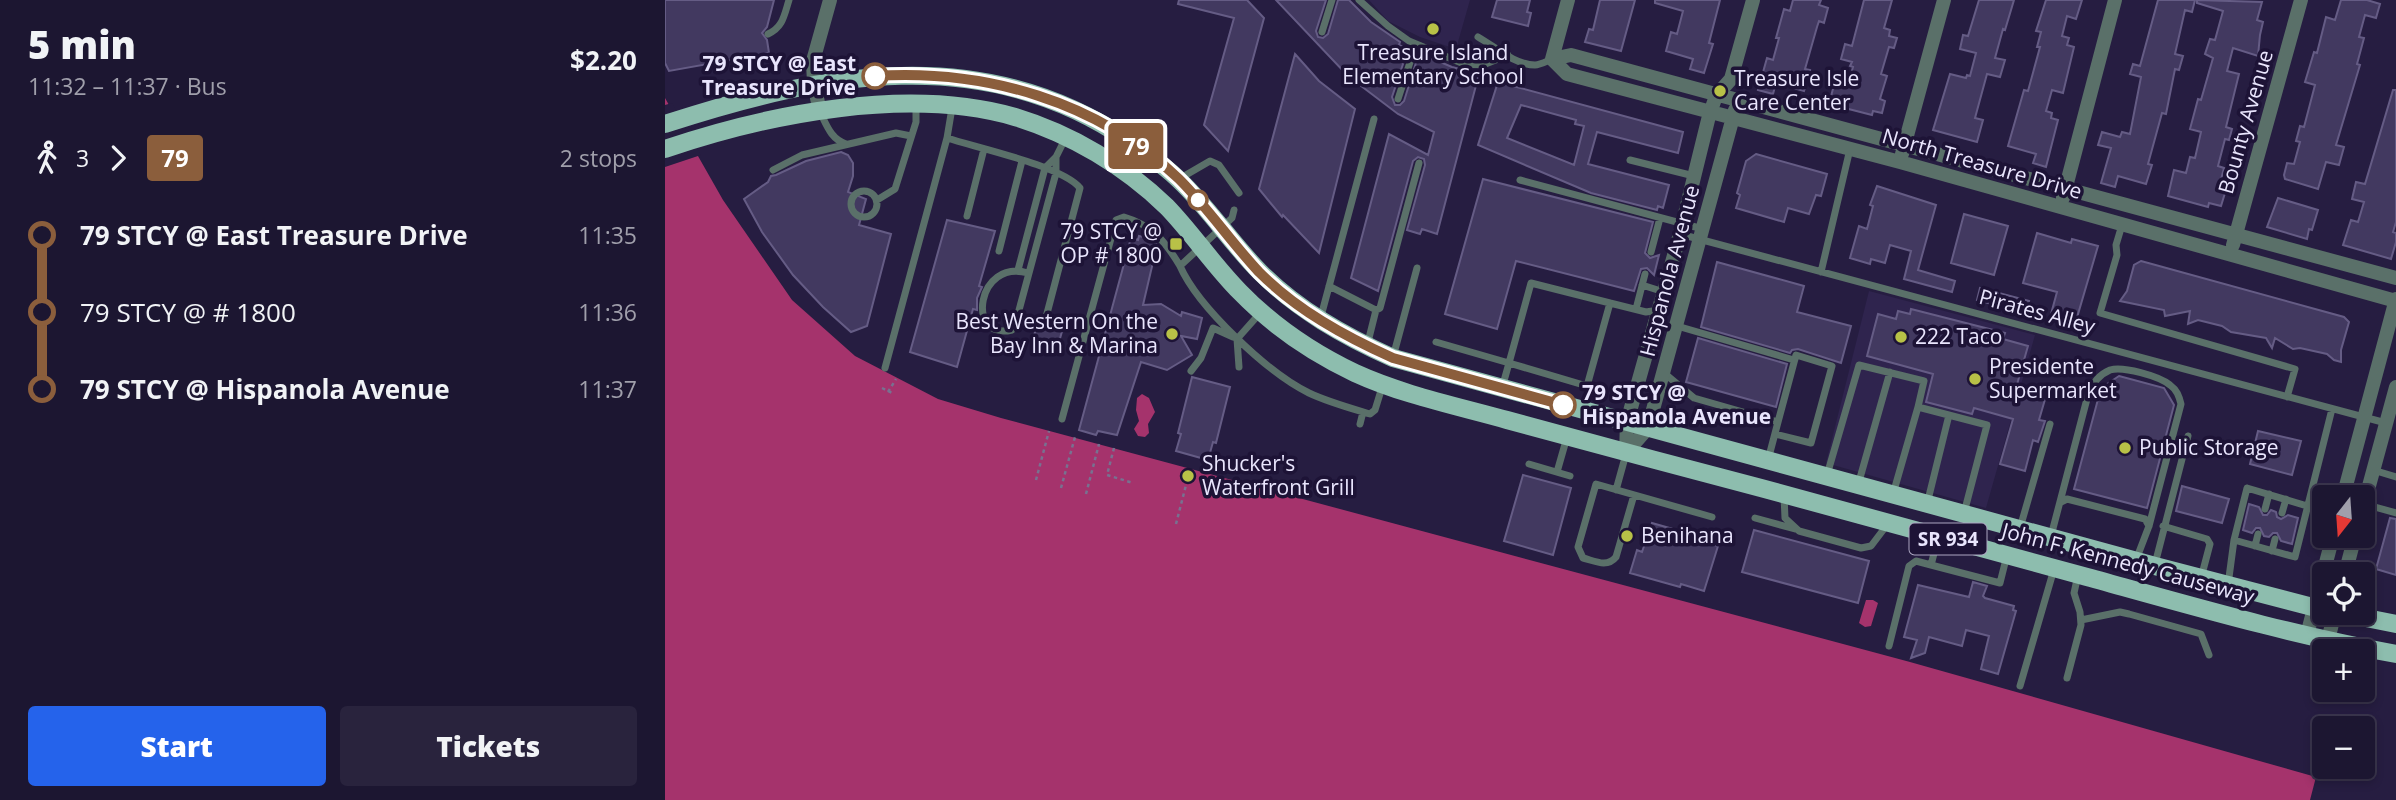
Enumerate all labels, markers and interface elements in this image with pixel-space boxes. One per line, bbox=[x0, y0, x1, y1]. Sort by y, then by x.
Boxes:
text: 5 min bbox=[28, 18, 136, 70]
marker: Treasure Island Elementary School bbox=[1425, 21, 1441, 37]
place label: Treasure Island Elementary School bbox=[1342, 38, 1524, 90]
text: $2.20 bbox=[570, 42, 637, 78]
street label: Bounty Avenue bbox=[2211, 46, 2279, 197]
place label: 79 STCY @ East Treasure Drive bbox=[702, 49, 856, 101]
marker: 79 STCY @ East Treasure Drive bbox=[862, 63, 888, 89]
place label: Treasure Isle Care Center bbox=[1734, 64, 1859, 116]
text: 11:32 – 11:37 · Bus bbox=[28, 70, 227, 102]
marker: Treasure Isle Care Center bbox=[1712, 83, 1728, 99]
street label: North Treasure Drive bbox=[1879, 121, 2085, 205]
line badge: 79 bbox=[1105, 123, 1168, 169]
text: 79 bbox=[1122, 129, 1150, 162]
icon: walk bbox=[28, 139, 66, 177]
icon: forward bbox=[99, 139, 137, 177]
text: 79 bbox=[161, 141, 189, 174]
text: 3 bbox=[76, 142, 89, 174]
text: 2 stops bbox=[560, 142, 637, 174]
street label: Hispanola Avenue bbox=[1633, 182, 1705, 360]
unlabelled marker bbox=[1188, 190, 1208, 210]
text: 79 STCY @ East Treasure Drive bbox=[80, 217, 468, 253]
place label: 79 STCY @ OP # 1800 bbox=[1060, 217, 1162, 269]
text: 11:35 bbox=[578, 219, 637, 251]
marker: 79 STCY @ OP # 1800 bbox=[1168, 236, 1184, 252]
street label: Pirates Alley bbox=[1976, 282, 2099, 340]
text: 79 STCY @ # 1800 bbox=[80, 294, 296, 330]
text: 11:36 bbox=[578, 296, 637, 328]
place label: Best Western On the Bay Inn & Marina bbox=[955, 307, 1158, 359]
place label: 222 Taco bbox=[1915, 322, 2002, 350]
marker: Best Western On the Bay Inn & Marina bbox=[1164, 326, 1180, 342]
marker: 222 Taco bbox=[1893, 329, 1909, 345]
place label: Presidente Supermarket bbox=[1989, 352, 2117, 404]
text: 79 STCY @ Hispanola Avenue bbox=[80, 371, 450, 407]
marker: Presidente Supermarket bbox=[1967, 371, 1983, 387]
text: 11:37 bbox=[578, 373, 637, 405]
place label: 79 STCY @ Hispanola Avenue bbox=[1582, 378, 1771, 430]
marker: 79 STCY @ Hispanola Avenue bbox=[1550, 392, 1576, 418]
place label: Public Storage bbox=[2139, 433, 2279, 461]
marker: Public Storage bbox=[2117, 440, 2133, 456]
place label: Shucker's Waterfront Grill bbox=[1202, 449, 1355, 501]
marker: Shucker's Waterfront Grill bbox=[1180, 468, 1196, 484]
north arrow bbox=[2312, 485, 2375, 548]
map controls bbox=[2312, 485, 2375, 779]
street label: John F. Kennedy Causeway bbox=[1997, 515, 2258, 610]
place label: Benihana bbox=[1641, 521, 1734, 549]
road number: SR 934 bbox=[1909, 524, 1987, 554]
marker: Benihana bbox=[1619, 528, 1635, 544]
button: locate bbox=[2312, 562, 2375, 625]
button: + bbox=[2312, 639, 2375, 702]
button: Start bbox=[28, 706, 326, 786]
button: Tickets bbox=[340, 706, 637, 786]
button: − bbox=[2312, 716, 2375, 779]

